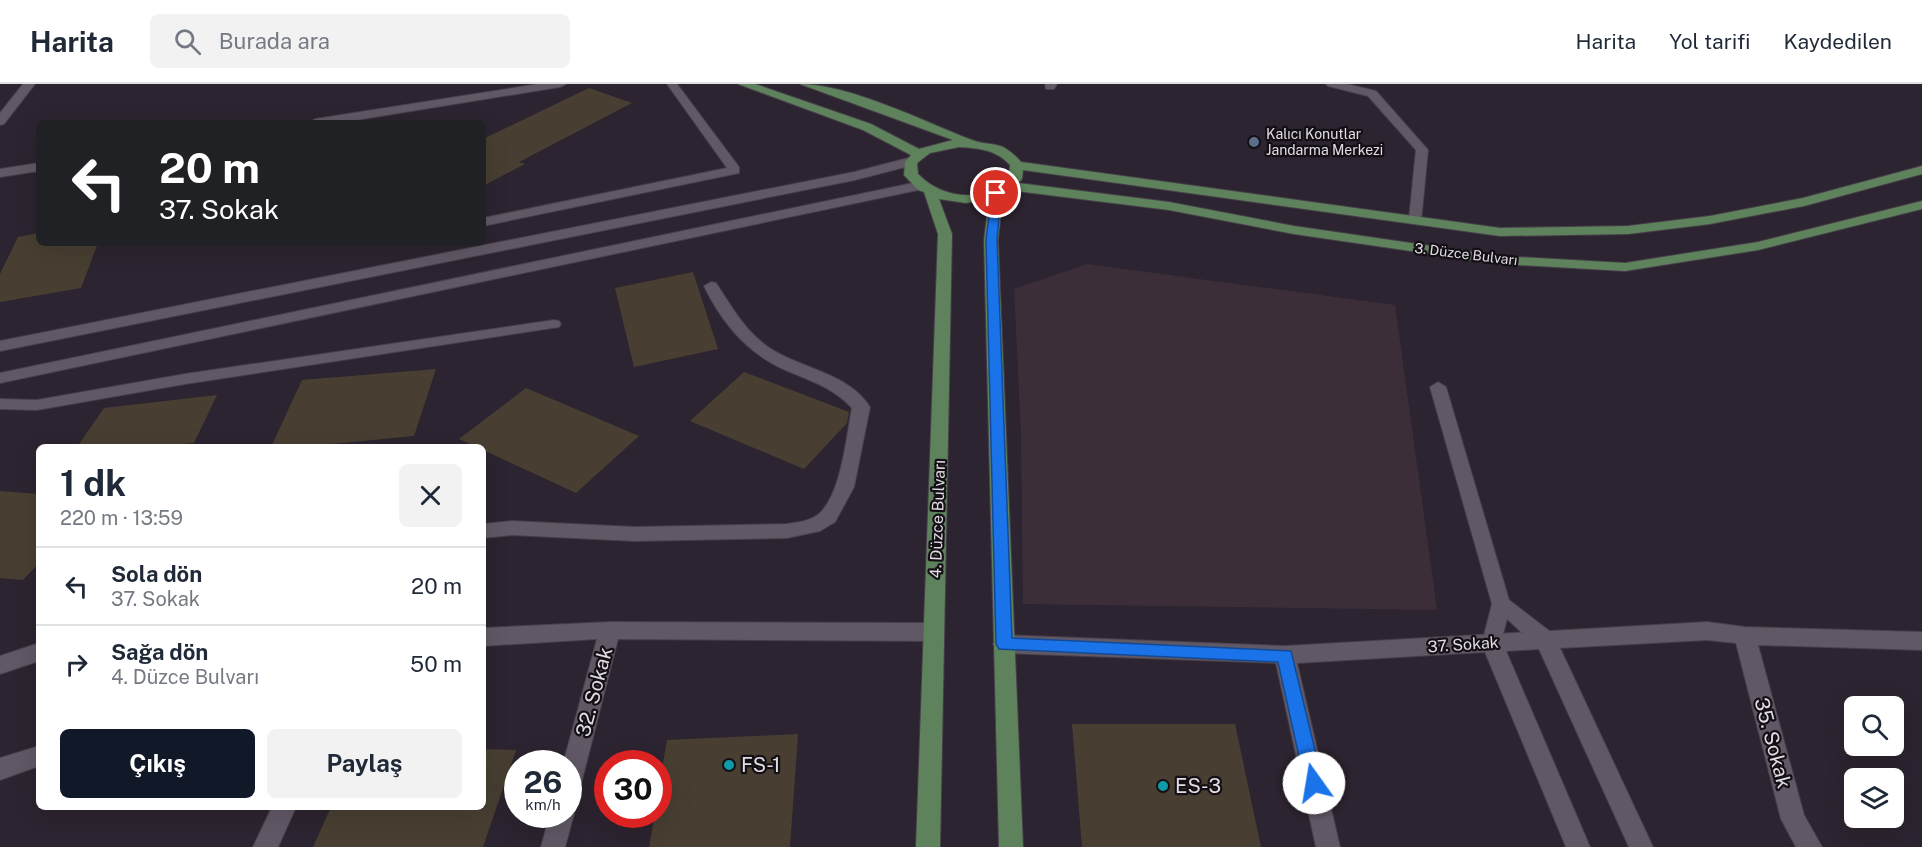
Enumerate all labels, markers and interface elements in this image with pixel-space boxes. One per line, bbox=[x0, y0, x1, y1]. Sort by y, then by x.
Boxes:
search box bbox=[150, 14, 570, 68]
text: Harita bbox=[30, 25, 114, 58]
icon: search bbox=[171, 25, 204, 58]
text: Burada ara bbox=[219, 28, 330, 54]
text: Harita bbox=[1576, 29, 1636, 54]
text: Yol tarifi bbox=[1669, 29, 1750, 54]
text: Kaydedilen bbox=[1783, 29, 1892, 54]
place label: Kalıcı Konutlar Jandarma Merkezi bbox=[1266, 126, 1383, 158]
marker: Kalıcı Konutlar Jandarma Merkezi bbox=[1247, 135, 1261, 149]
text: 20 m bbox=[159, 143, 260, 192]
icon: left bbox=[60, 144, 138, 222]
pin bbox=[970, 167, 1021, 218]
icon: arrive bbox=[979, 176, 1012, 209]
text: 37. Sokak bbox=[159, 193, 279, 225]
street label: 3. Düzce Bulvarı bbox=[1414, 240, 1518, 268]
street label: 4. Düzce Bulvarı bbox=[926, 459, 949, 579]
text: 1 dk bbox=[60, 462, 126, 504]
button: close bbox=[399, 464, 462, 527]
text: 220 m · 13:59 bbox=[60, 506, 183, 530]
text: Sola dön bbox=[111, 561, 202, 587]
icon: left bbox=[60, 570, 93, 603]
text: 20 m bbox=[411, 573, 462, 599]
text: 37. Sokak bbox=[111, 587, 200, 611]
street label: 37. Sokak bbox=[1427, 633, 1499, 656]
text: Sağa dön bbox=[111, 639, 208, 665]
street label: 32. Sokak bbox=[571, 645, 617, 739]
icon: right bbox=[60, 648, 93, 681]
text: 50 m bbox=[410, 651, 462, 677]
text: 4. Düzce Bulvarı bbox=[111, 665, 259, 689]
street label: 35. Sokak bbox=[1749, 695, 1797, 791]
map controls bbox=[1844, 696, 1904, 828]
button: search bbox=[1844, 696, 1904, 756]
button: Çıkış bbox=[60, 729, 255, 798]
button: Paylaş bbox=[267, 729, 462, 798]
speed limit sign: 30 bbox=[594, 750, 672, 828]
position arrow bbox=[1282, 751, 1346, 815]
place label: FS-1 bbox=[741, 753, 780, 777]
marker: FS-1 bbox=[722, 758, 736, 772]
text: 26 bbox=[524, 764, 562, 800]
button: layers bbox=[1844, 768, 1904, 828]
place label: ES-3 bbox=[1175, 774, 1221, 798]
marker: ES-3 bbox=[1156, 779, 1170, 793]
text: km/h bbox=[525, 796, 561, 813]

